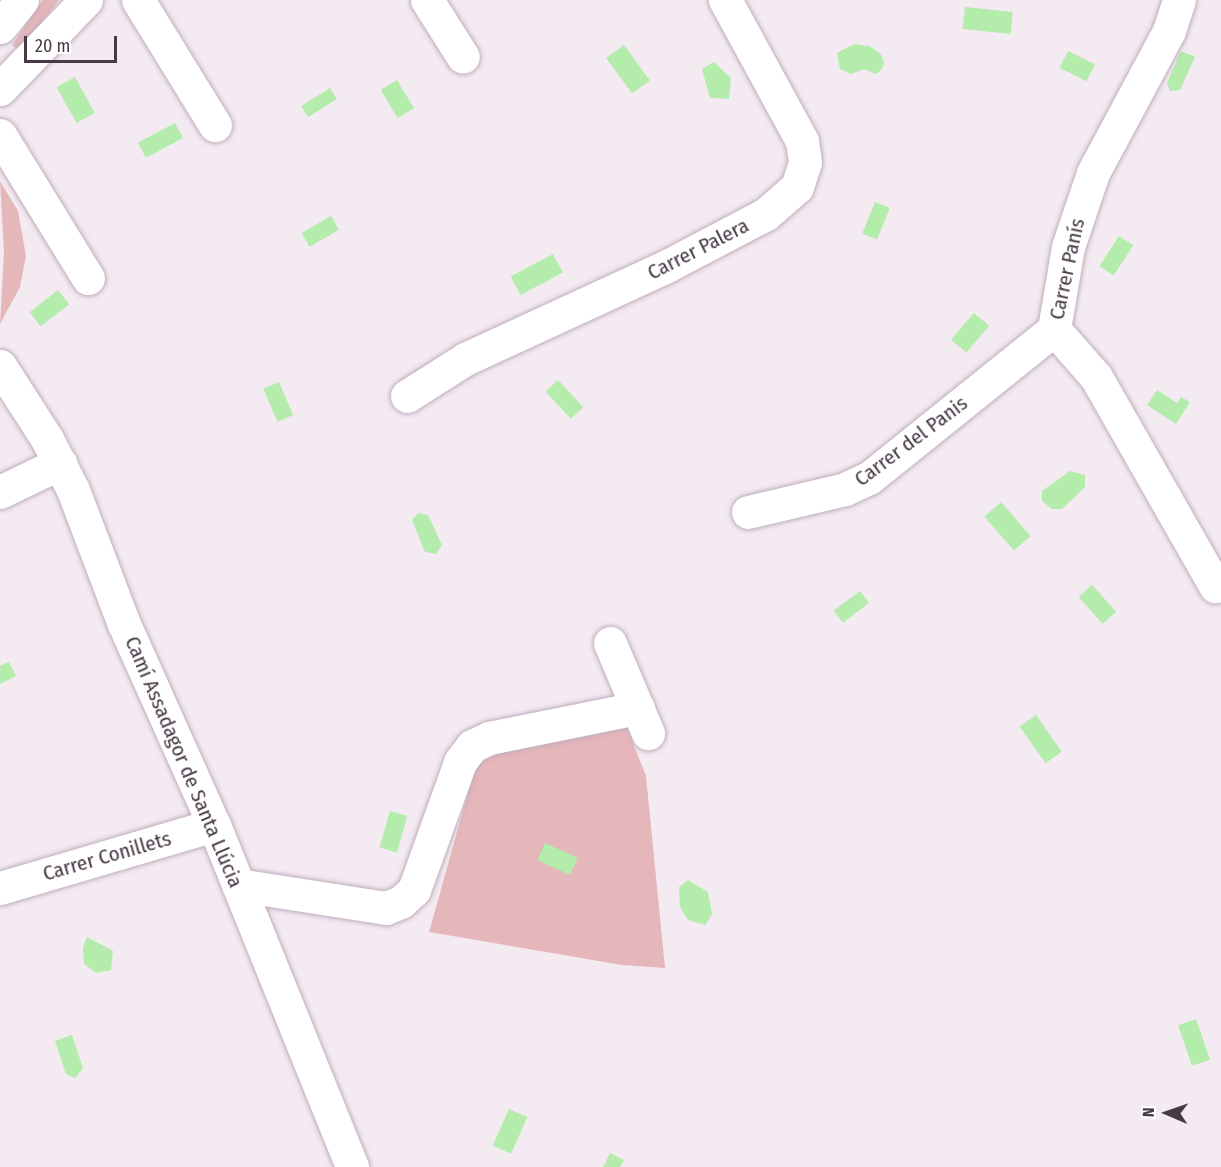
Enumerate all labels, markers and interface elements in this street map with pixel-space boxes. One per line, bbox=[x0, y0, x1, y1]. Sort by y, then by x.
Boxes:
scale bar bbox=[27, 24, 120, 62]
text: 20 m bbox=[35, 35, 70, 57]
street label: Carrer Palera bbox=[643, 213, 753, 285]
street label: Carrer Panís bbox=[1044, 216, 1090, 322]
street label: Carrer del Panis bbox=[849, 390, 973, 492]
street label: Camí Assadagor de Santa Llúcia bbox=[120, 633, 248, 891]
street label: Carrer Conillets bbox=[40, 826, 174, 886]
north arrow bbox=[1137, 1083, 1197, 1143]
text: N bbox=[1139, 1107, 1158, 1117]

